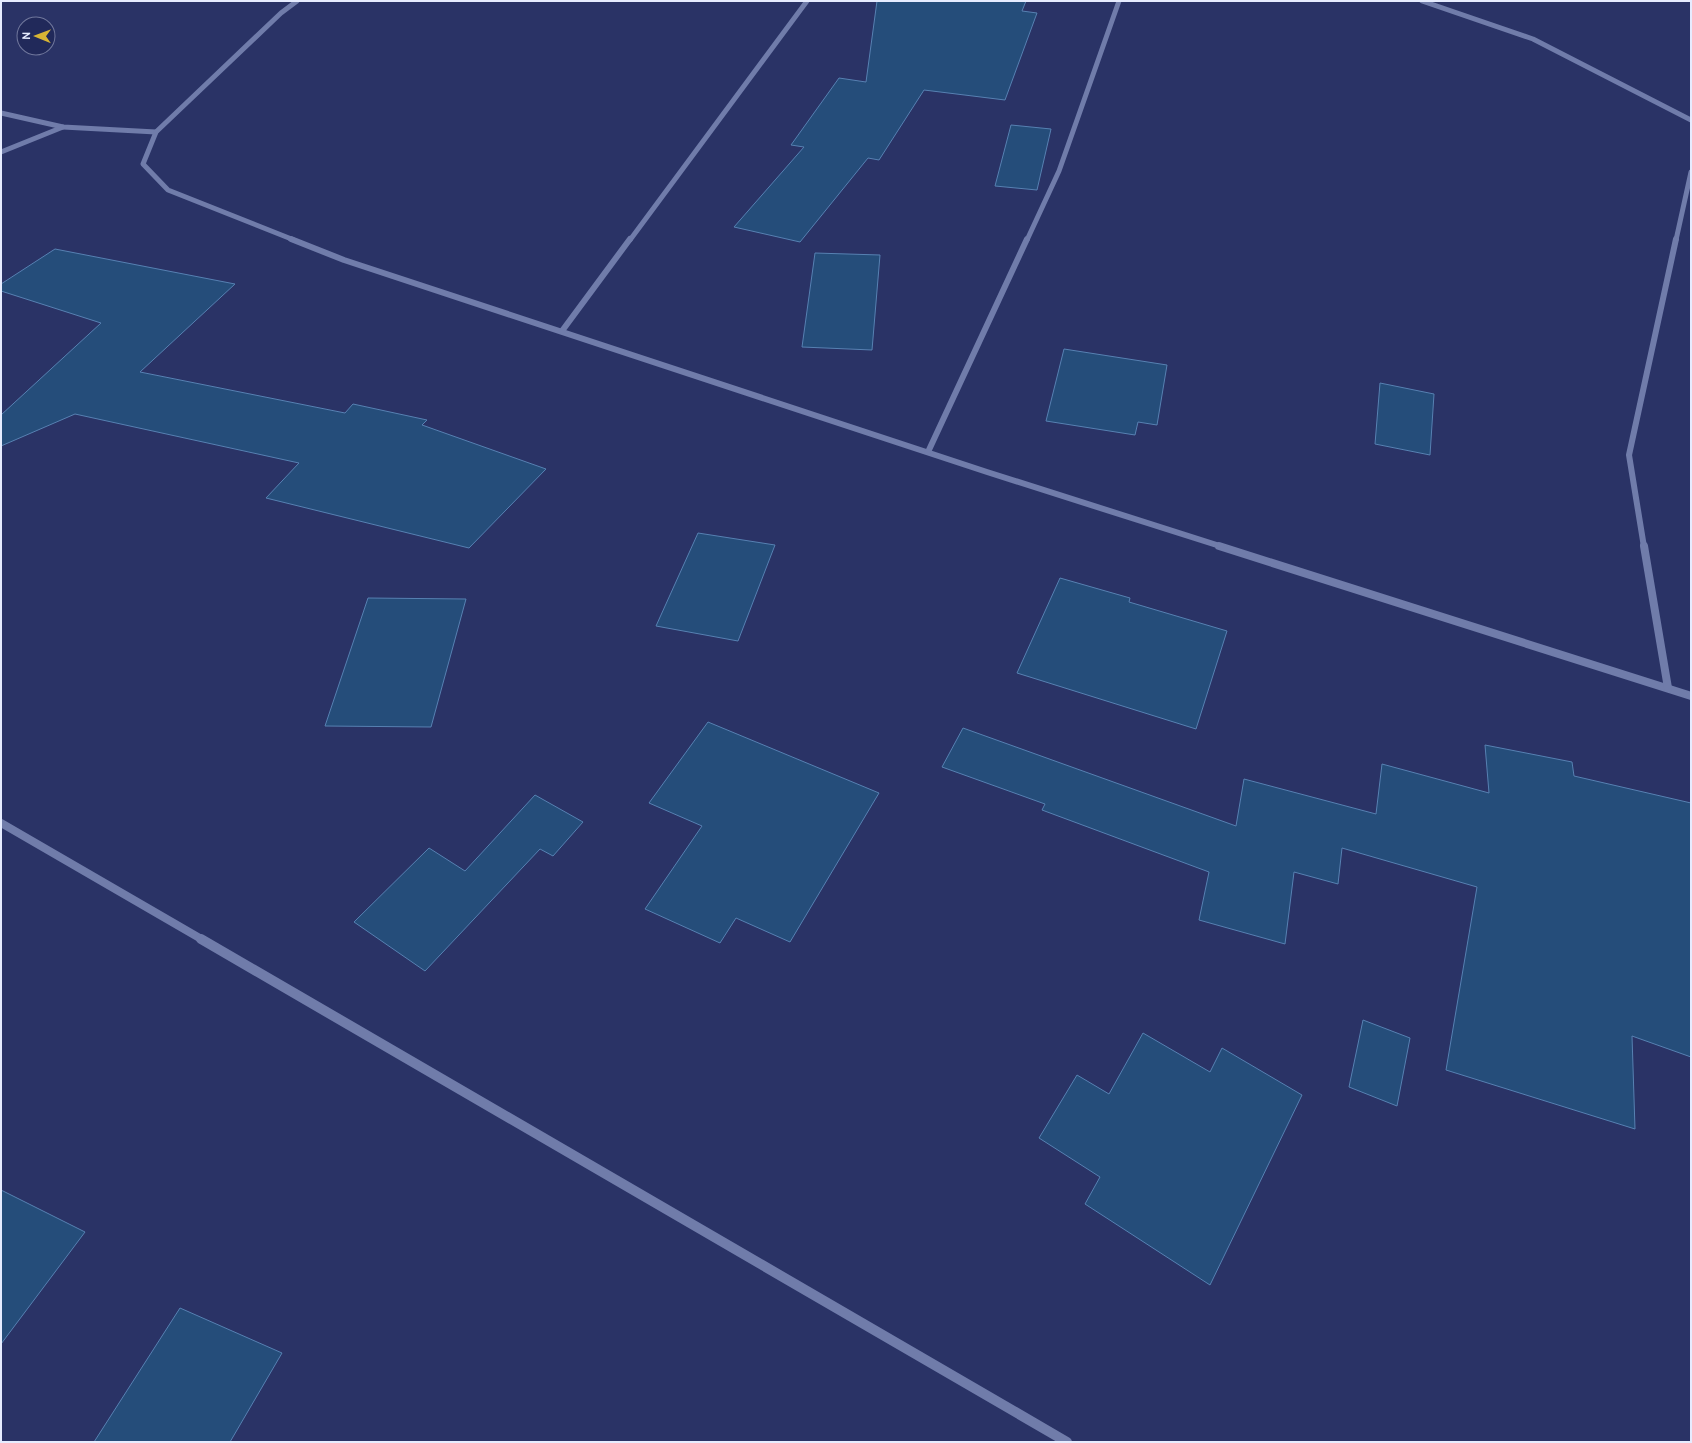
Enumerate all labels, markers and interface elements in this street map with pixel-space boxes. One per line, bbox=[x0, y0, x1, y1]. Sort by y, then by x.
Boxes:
north arrow bbox=[16, 16, 56, 56]
text: N bbox=[19, 32, 33, 40]

